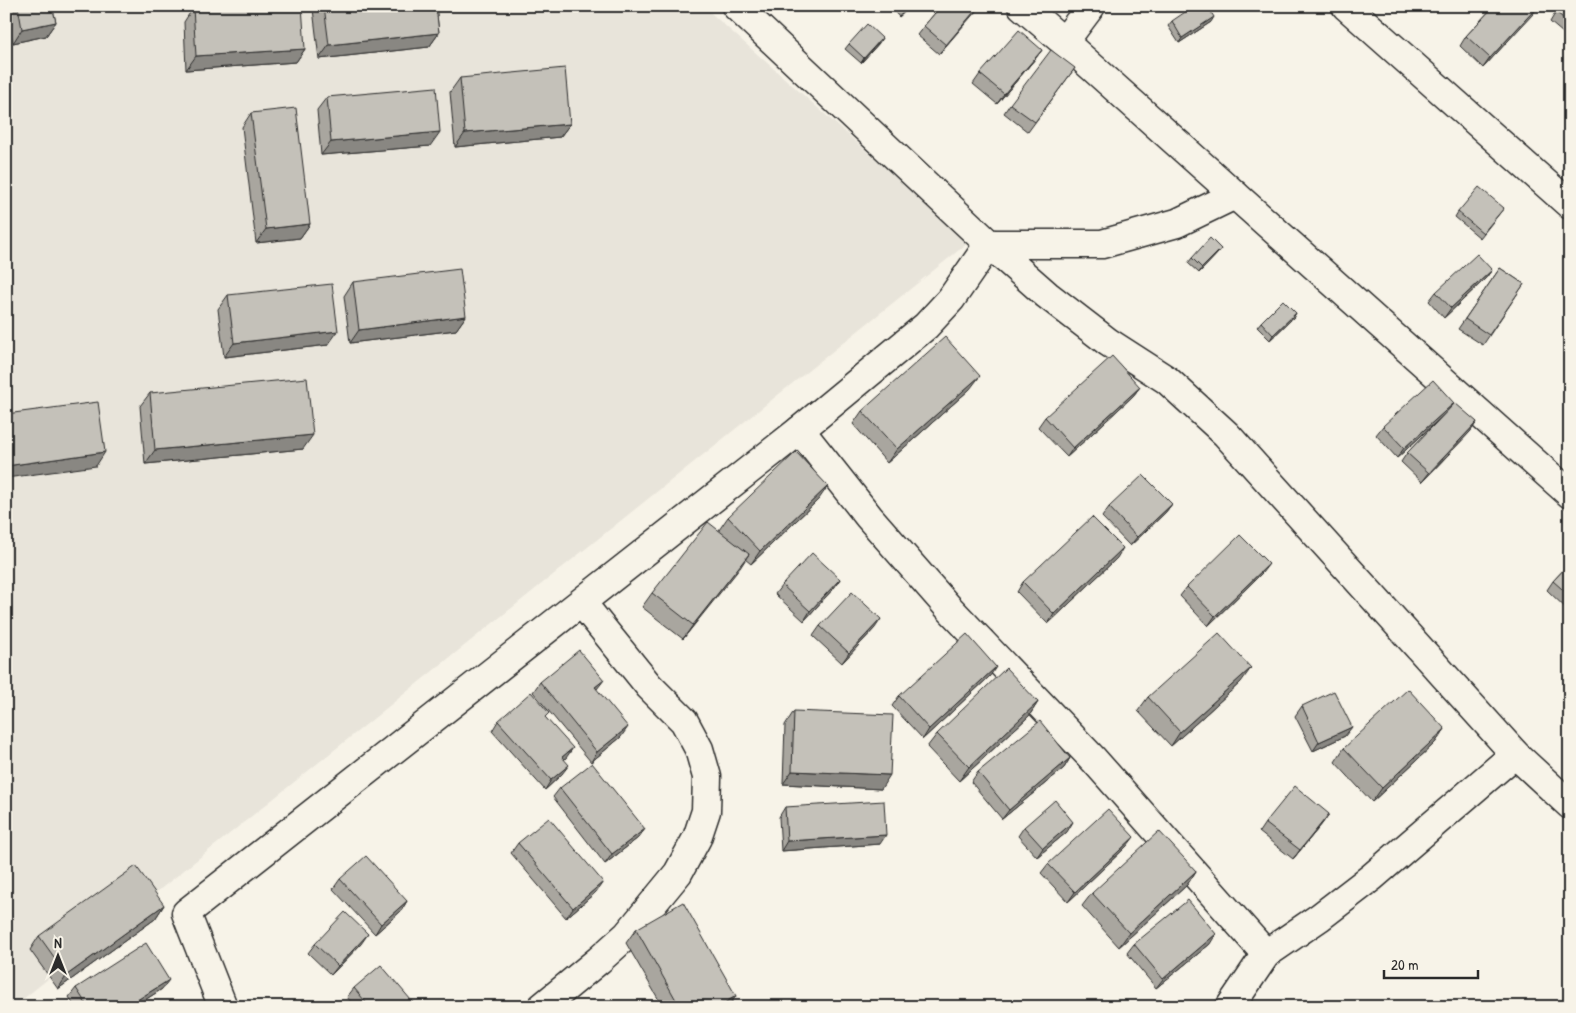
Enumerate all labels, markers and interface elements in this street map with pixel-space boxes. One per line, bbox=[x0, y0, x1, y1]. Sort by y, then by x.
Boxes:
north arrow bbox=[32, 930, 82, 980]
text: N bbox=[54, 933, 62, 952]
scale bar bbox=[1384, 948, 1477, 980]
text: 20 m bbox=[1391, 954, 1418, 975]

